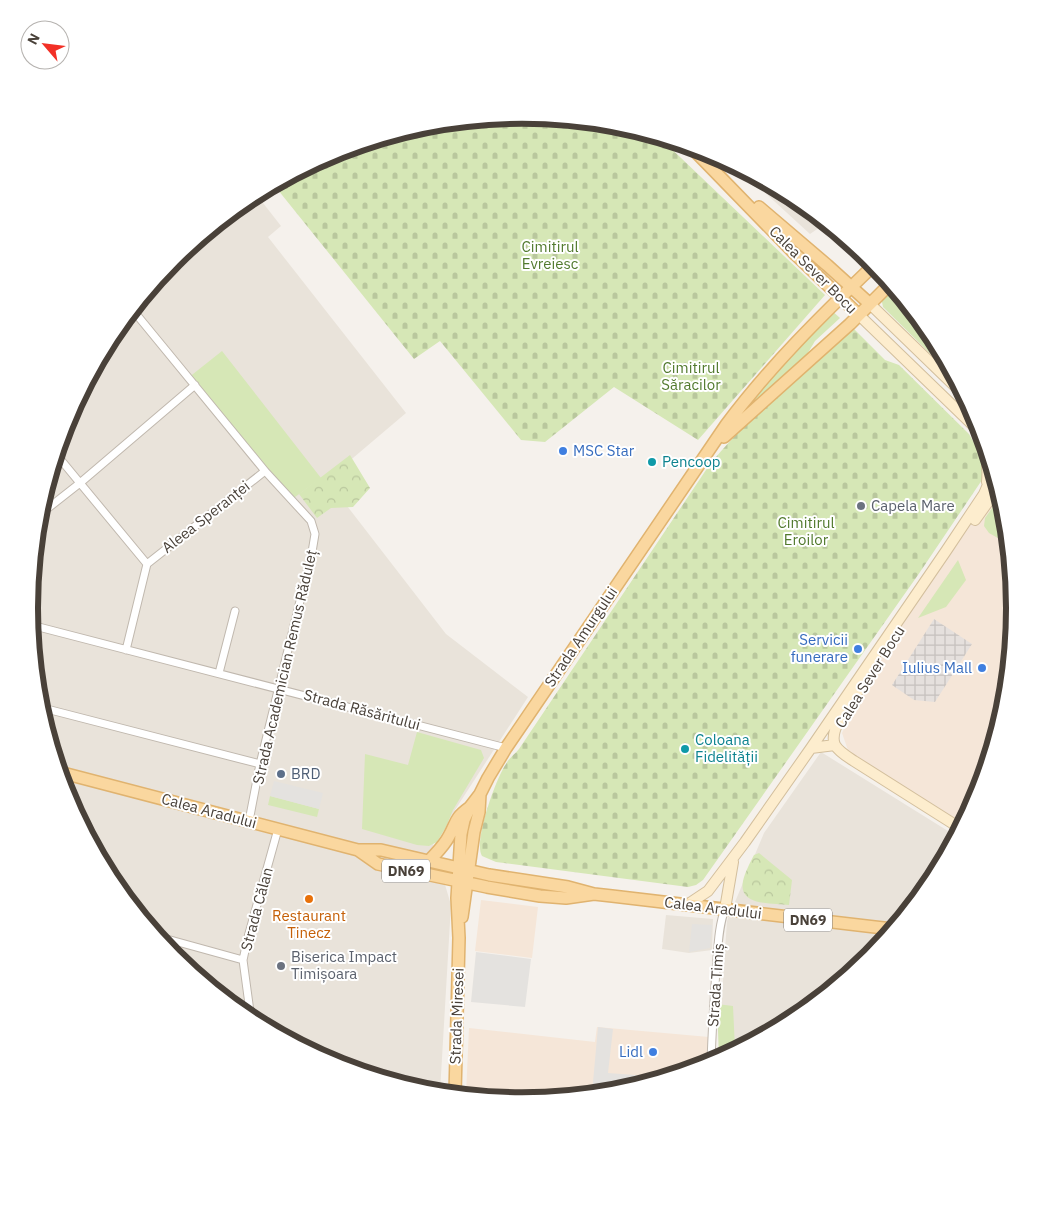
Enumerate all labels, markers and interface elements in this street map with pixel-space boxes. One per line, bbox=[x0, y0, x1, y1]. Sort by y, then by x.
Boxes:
north arrow bbox=[20, 20, 70, 70]
text: N bbox=[23, 30, 44, 48]
street label: Calea Sever Bocu bbox=[765, 222, 861, 318]
park label: Cimitirul Evreiesc bbox=[521, 237, 579, 273]
park label: Cimitirul Săracilor bbox=[661, 358, 721, 394]
place label: MSC Star bbox=[573, 441, 635, 460]
marker: MSC Star bbox=[557, 445, 569, 457]
place label: Pencoop bbox=[662, 452, 721, 471]
marker: Pencoop bbox=[646, 456, 658, 468]
street label: Aleea Speranței bbox=[158, 476, 254, 557]
place label: Capela Mare bbox=[871, 496, 955, 515]
marker: Capela Mare bbox=[855, 500, 867, 512]
park label: Cimitirul Eroilor bbox=[777, 513, 835, 549]
street label: Strada Academician Remus Răduleț bbox=[248, 548, 321, 786]
street label: Strada Amurgului bbox=[540, 583, 621, 690]
street label: Calea Sever Bocu bbox=[831, 622, 909, 731]
place label: Servicii funerare bbox=[791, 630, 848, 666]
marker: Servicii funerare bbox=[852, 643, 864, 655]
place label: Iulius Mall bbox=[902, 658, 972, 677]
marker: Iulius Mall bbox=[976, 662, 988, 674]
street label: Strada Răsăritului bbox=[302, 685, 422, 734]
place label: Coloana Fidelității bbox=[695, 730, 758, 766]
marker: Coloana Fidelității bbox=[679, 743, 691, 755]
place label: BRD bbox=[291, 764, 320, 783]
marker: BRD bbox=[275, 768, 287, 780]
street label: Calea Aradului bbox=[159, 789, 259, 832]
road number: DN69 bbox=[382, 859, 430, 882]
street label: Strada Călan bbox=[236, 865, 277, 953]
street label: Calea Aradului bbox=[663, 892, 763, 923]
marker: Restaurant Tinecz bbox=[303, 893, 315, 905]
place label: Restaurant Tinecz bbox=[272, 906, 346, 942]
road number: DN69 bbox=[784, 908, 832, 932]
street label: Strada Timiș bbox=[703, 942, 728, 1028]
place label: Biserica Impact Timișoara bbox=[291, 947, 397, 983]
marker: Biserica Impact Timișoara bbox=[275, 960, 287, 972]
street label: Strada Miresei bbox=[445, 967, 468, 1065]
place label: Lidl bbox=[619, 1042, 643, 1061]
marker: Lidl bbox=[647, 1046, 659, 1058]

